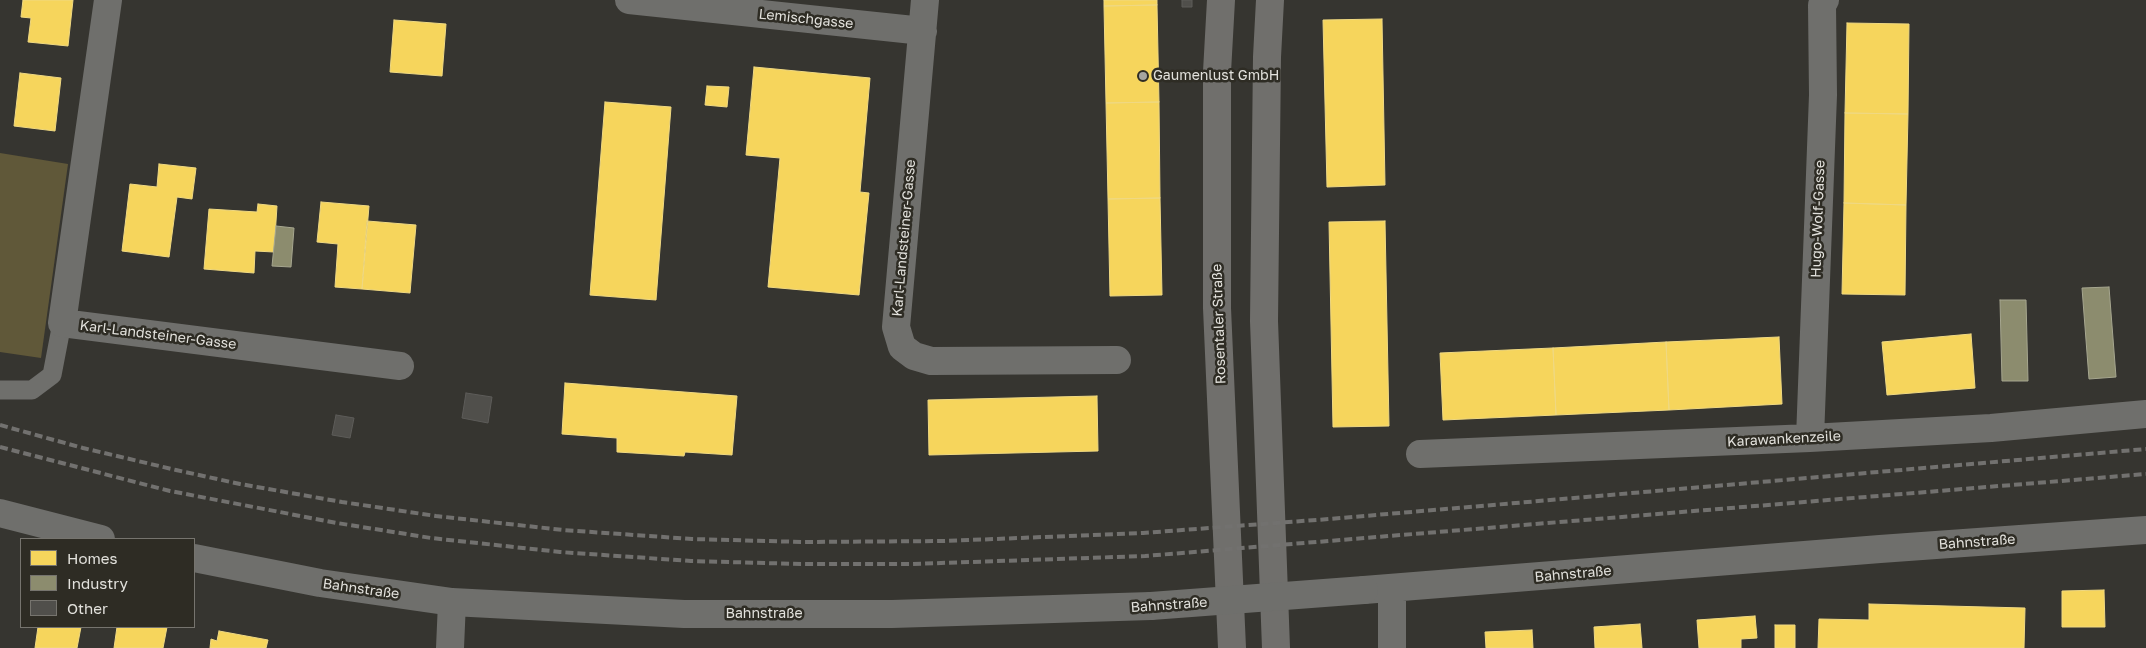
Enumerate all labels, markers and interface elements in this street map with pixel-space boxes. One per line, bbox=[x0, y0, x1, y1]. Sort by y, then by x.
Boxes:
street label: Lemischgasse bbox=[758, 6, 854, 32]
place label: Gaumenlust GmbH bbox=[1153, 68, 1279, 84]
marker: Gaumenlust GmbH bbox=[1137, 70, 1149, 82]
street label: Karl-Landsteiner-Gasse bbox=[889, 159, 919, 317]
street label: Hugo-Wolf-Gasse bbox=[1808, 160, 1828, 278]
street label: Rosentaler Straße bbox=[1209, 264, 1229, 384]
street label: Karl-Landsteiner-Gasse bbox=[79, 317, 237, 353]
street label: Karawankenzeile bbox=[1727, 428, 1841, 450]
street label: Bahnstraße bbox=[1938, 531, 2016, 553]
legend bbox=[20, 538, 195, 628]
text: Homes bbox=[67, 549, 117, 567]
street label: Bahnstraße bbox=[1534, 562, 1612, 586]
text: Industry bbox=[67, 574, 128, 592]
street label: Bahnstraße bbox=[322, 575, 400, 603]
street label: Bahnstraße bbox=[1130, 594, 1208, 616]
text: Other bbox=[67, 599, 108, 617]
street label: Bahnstraße bbox=[726, 606, 802, 622]

